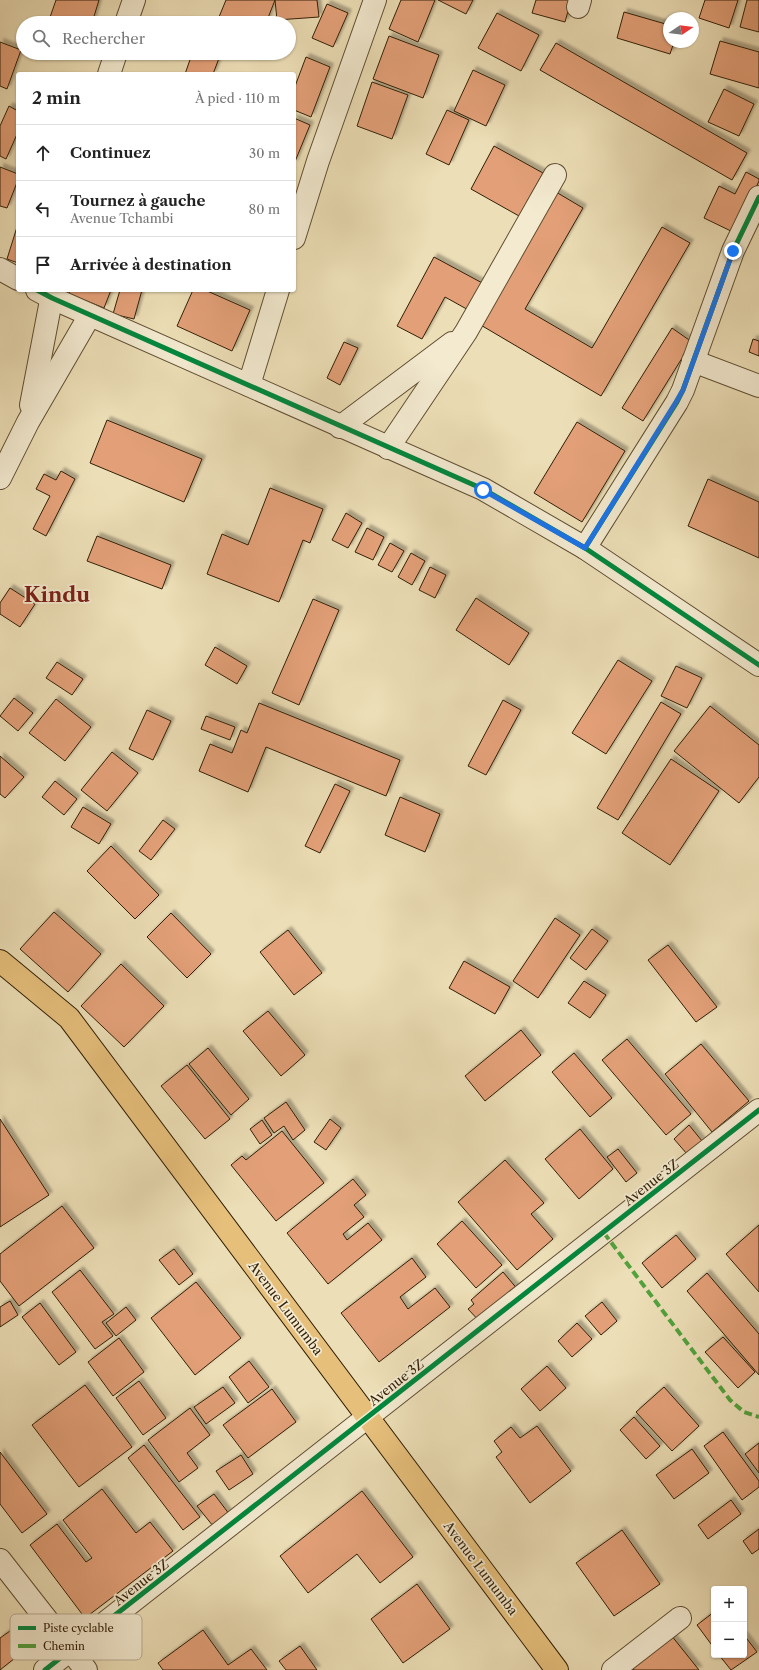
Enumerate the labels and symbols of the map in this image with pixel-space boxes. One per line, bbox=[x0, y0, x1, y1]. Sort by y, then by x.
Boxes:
north arrow bbox=[663, 12, 699, 48]
route end bbox=[724, 242, 742, 260]
route start bbox=[474, 481, 492, 499]
district label: Kindu bbox=[24, 582, 90, 607]
street label: Avenue 3Z bbox=[619, 1155, 682, 1209]
street label: Avenue Lumumba bbox=[245, 1257, 327, 1358]
street label: Avenue 3Z bbox=[364, 1355, 427, 1409]
street label: Avenue Lumumba bbox=[440, 1517, 522, 1618]
street label: Avenue 3Z bbox=[109, 1555, 172, 1609]
legend bbox=[10, 1614, 142, 1660]
text: Piste cyclable bbox=[43, 1621, 114, 1635]
text: Chemin bbox=[43, 1639, 85, 1653]

